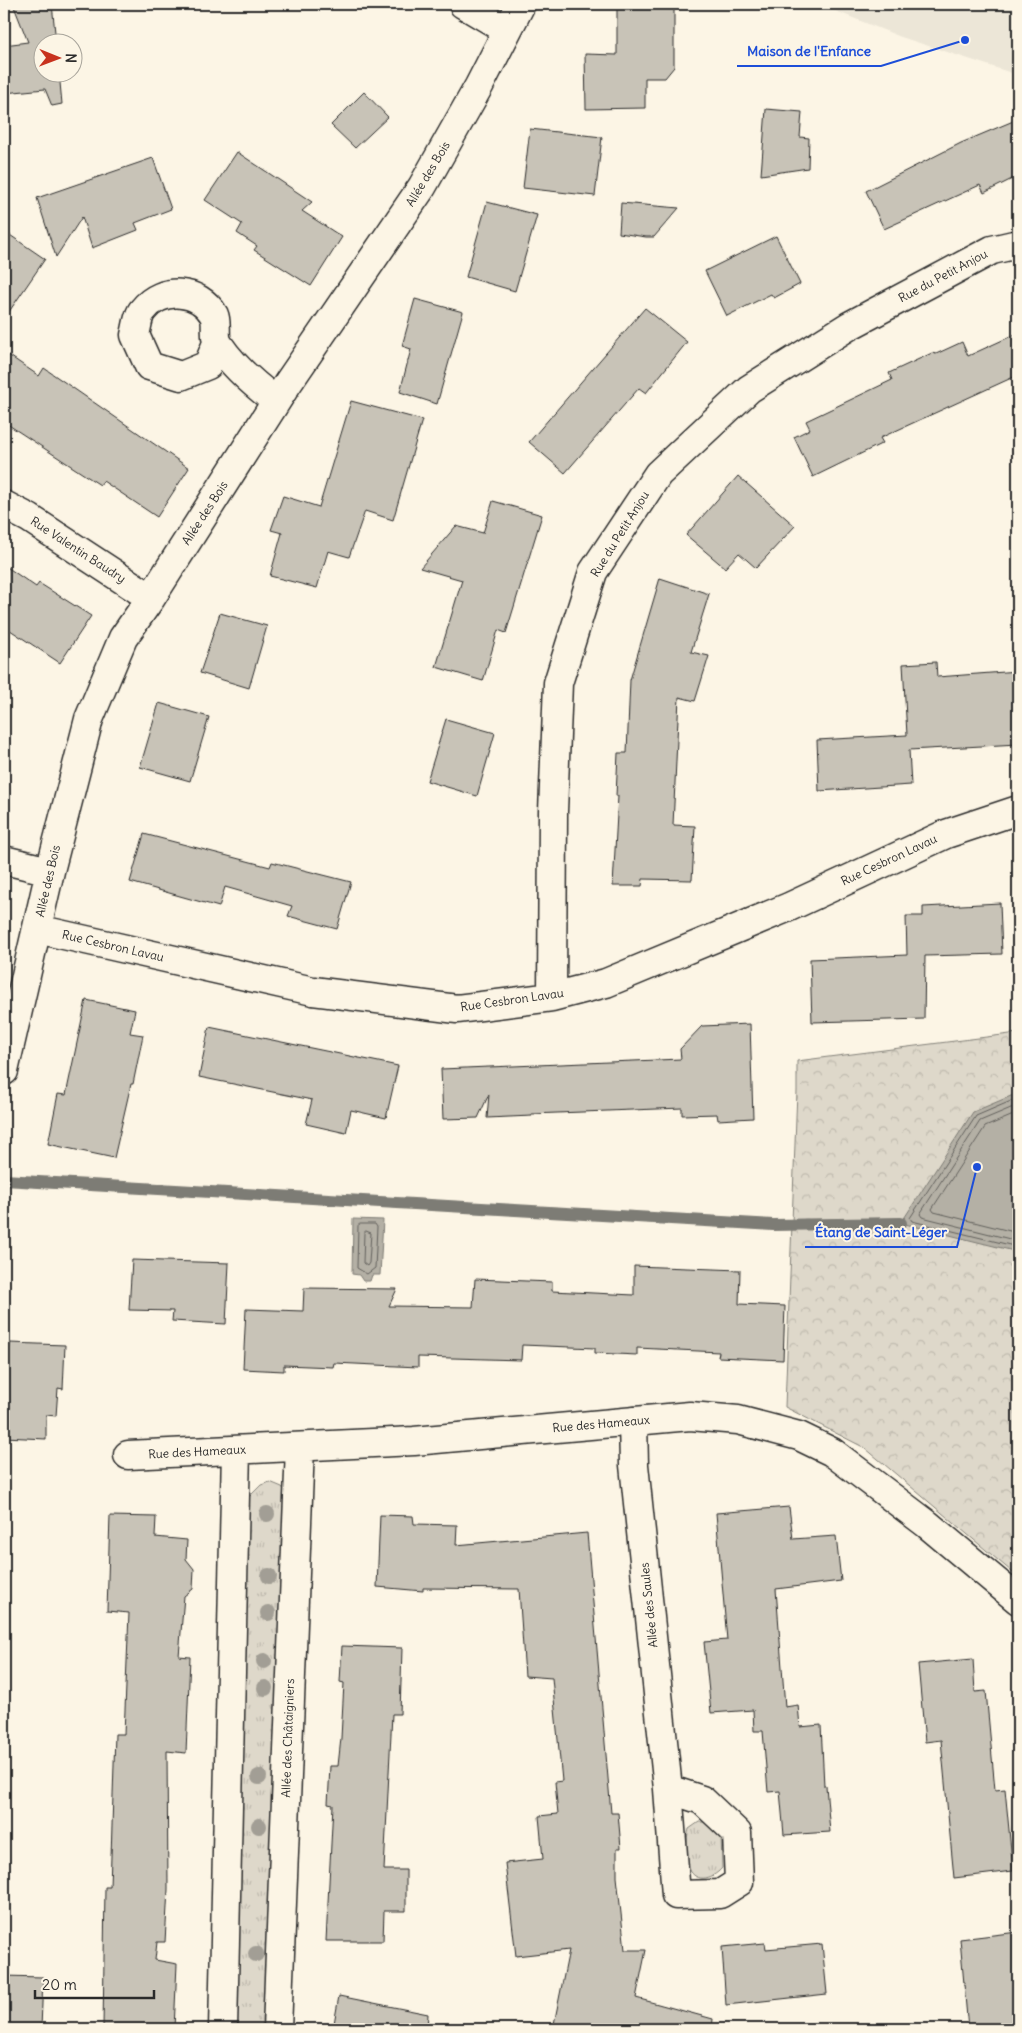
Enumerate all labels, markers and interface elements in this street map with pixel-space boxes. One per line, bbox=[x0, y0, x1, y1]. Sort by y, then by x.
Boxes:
north arrow bbox=[32, 32, 82, 82]
callout: Maison de l'Enfance bbox=[737, 37, 881, 66]
text: Maison de l'Enfance bbox=[747, 42, 871, 60]
text: N bbox=[62, 53, 80, 63]
street label: Allée des Bois bbox=[402, 138, 453, 209]
street label: Rue du Petit Anjou bbox=[896, 246, 990, 305]
street label: Allée des Bois bbox=[178, 478, 231, 548]
street label: Rue du Petit Anjou bbox=[587, 488, 652, 580]
street label: Rue Valentin Baudry bbox=[28, 513, 129, 586]
street label: Rue Cesbron Lavau bbox=[838, 831, 939, 888]
street label: Allée des Bois bbox=[32, 843, 63, 918]
street label: Rue Cesbron Lavau bbox=[61, 926, 166, 965]
street label: Rue Cesbron Lavau bbox=[459, 985, 565, 1014]
callout: Étang de Saint-Léger bbox=[805, 1218, 957, 1247]
text: Étang de Saint-Léger bbox=[815, 1223, 947, 1241]
street label: Rue des Hameaux bbox=[552, 1412, 650, 1435]
street label: Rue des Hameaux bbox=[148, 1441, 246, 1462]
street label: Allée des Saules bbox=[637, 1562, 660, 1648]
street label: Allée des Châtaigniers bbox=[278, 1678, 297, 1798]
scale bar bbox=[35, 1968, 154, 2000]
text: 20 m bbox=[42, 1975, 77, 1994]

